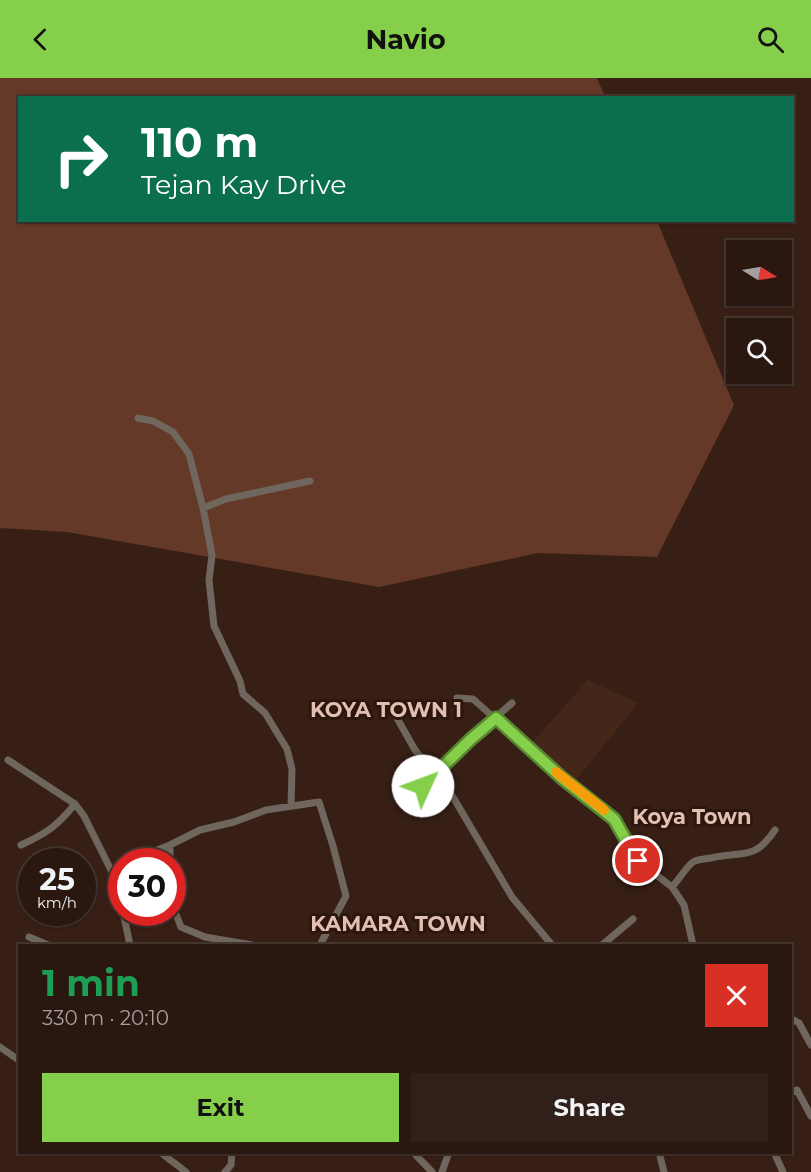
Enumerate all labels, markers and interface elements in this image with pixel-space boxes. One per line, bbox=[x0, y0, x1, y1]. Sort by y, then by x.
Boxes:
icon: back bbox=[24, 23, 57, 56]
text: Navio bbox=[365, 23, 446, 56]
icon: search bbox=[754, 23, 787, 56]
text: 110 m bbox=[141, 116, 258, 168]
icon: right bbox=[42, 120, 120, 198]
text: Tejan Kay Drive bbox=[141, 168, 346, 201]
north arrow bbox=[726, 240, 792, 306]
map controls bbox=[726, 240, 792, 384]
button: search bbox=[726, 318, 792, 384]
district label: KOYA TOWN 1 bbox=[310, 697, 462, 722]
position arrow bbox=[391, 754, 455, 818]
district label: Koya Town bbox=[633, 804, 751, 829]
pin bbox=[612, 835, 663, 886]
icon: arrive bbox=[621, 844, 654, 877]
speed limit sign: 30 bbox=[108, 848, 186, 926]
text: 25 bbox=[39, 861, 75, 898]
text: km/h bbox=[37, 893, 77, 912]
district label: KAMARA TOWN bbox=[310, 911, 486, 936]
text: 1 min bbox=[42, 961, 140, 1005]
button: close bbox=[705, 964, 768, 1027]
text: 330 m · 20:10 bbox=[42, 1006, 169, 1030]
button: Exit bbox=[42, 1073, 399, 1142]
button: Share bbox=[411, 1073, 768, 1142]

